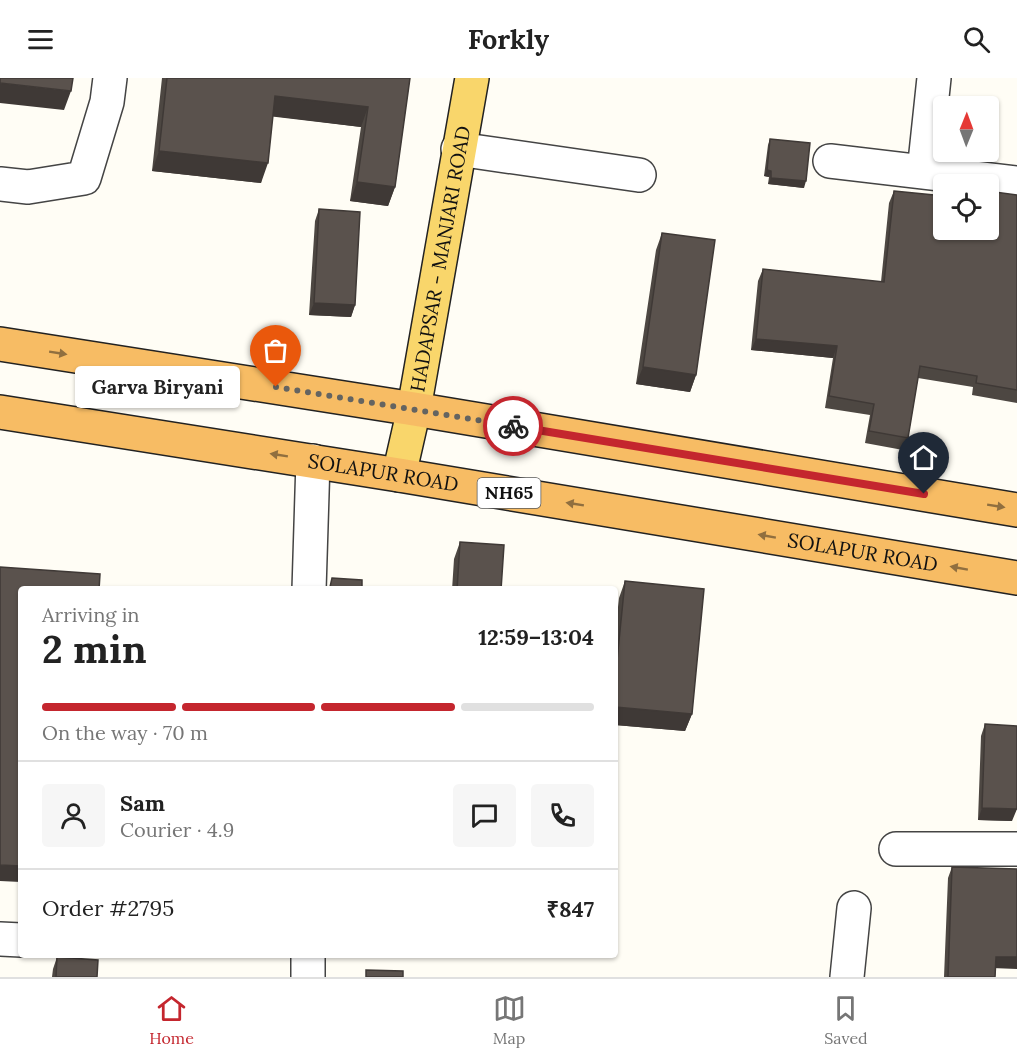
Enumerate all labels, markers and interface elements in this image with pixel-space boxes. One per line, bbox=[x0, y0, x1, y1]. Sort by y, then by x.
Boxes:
text: Forkly bbox=[468, 22, 549, 56]
icon: menu bbox=[24, 23, 57, 56]
icon: search bbox=[960, 23, 993, 56]
north arrow bbox=[933, 96, 999, 162]
map controls bbox=[933, 96, 999, 240]
street label: HADAPSAR - MANJARI ROAD bbox=[404, 124, 475, 394]
button: locate bbox=[933, 174, 999, 240]
pin bbox=[250, 325, 301, 387]
icon: bag bbox=[259, 334, 292, 367]
one-way arrow bbox=[48, 349, 67, 358]
callout: Garva Biryani bbox=[75, 366, 240, 408]
text: Garva Biryani bbox=[92, 374, 223, 399]
courier bbox=[483, 396, 543, 456]
icon: bike bbox=[497, 410, 530, 443]
pin bbox=[898, 432, 949, 494]
icon: home bbox=[907, 441, 940, 474]
street label: SOLAPUR ROAD bbox=[306, 448, 460, 497]
one-way arrow bbox=[269, 451, 288, 460]
road number: NH65 bbox=[478, 478, 540, 508]
one-way arrow bbox=[565, 499, 584, 508]
one-way arrow bbox=[987, 502, 1006, 511]
street label: SOLAPUR ROAD bbox=[786, 527, 940, 577]
one-way arrow bbox=[757, 531, 776, 540]
one-way arrow bbox=[950, 563, 969, 572]
text: Arriving in bbox=[42, 602, 139, 627]
text: 12:59–13:04 bbox=[478, 623, 594, 651]
text: 2 min bbox=[42, 624, 147, 674]
text: On the way · 70 m bbox=[42, 720, 208, 745]
button: person bbox=[42, 784, 105, 847]
button: chat bbox=[453, 784, 516, 847]
button: phone bbox=[531, 784, 594, 847]
text: Sam bbox=[120, 789, 165, 817]
text: Courier · 4.9 bbox=[120, 817, 234, 842]
text: Order #2795 bbox=[42, 894, 174, 922]
text: ₹847 bbox=[546, 895, 594, 923]
tab: Home bbox=[149, 992, 194, 1048]
tab: Map bbox=[493, 992, 526, 1048]
tab: Saved bbox=[824, 992, 868, 1048]

